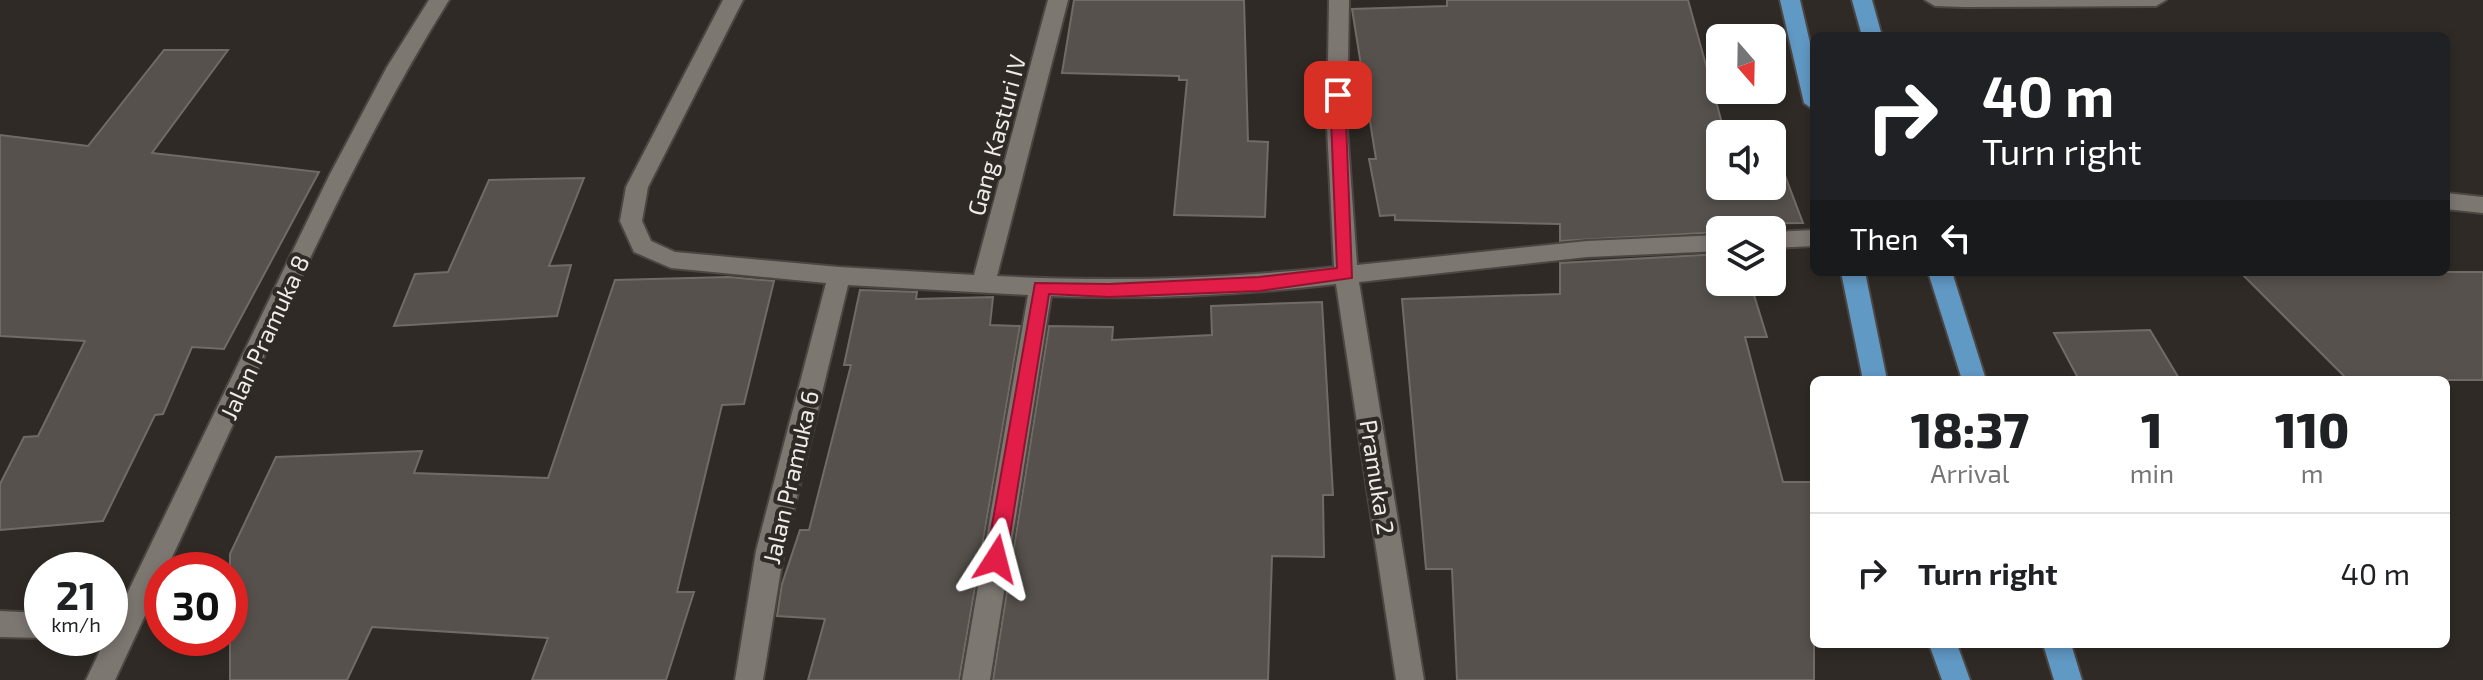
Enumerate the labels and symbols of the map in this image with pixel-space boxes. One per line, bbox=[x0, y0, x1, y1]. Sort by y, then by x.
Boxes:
north arrow bbox=[1706, 24, 1786, 104]
street label: Gang Kasturi IV bbox=[961, 51, 1031, 219]
pin bbox=[1304, 61, 1372, 129]
street label: Jalan Pramuka 8 bbox=[213, 250, 315, 424]
street label: Jalan Pramuka 6 bbox=[756, 387, 824, 567]
street label: Pramuka 2 bbox=[1355, 417, 1401, 537]
position arrow bbox=[954, 517, 1038, 601]
speed limit sign: 30 bbox=[144, 552, 248, 656]

